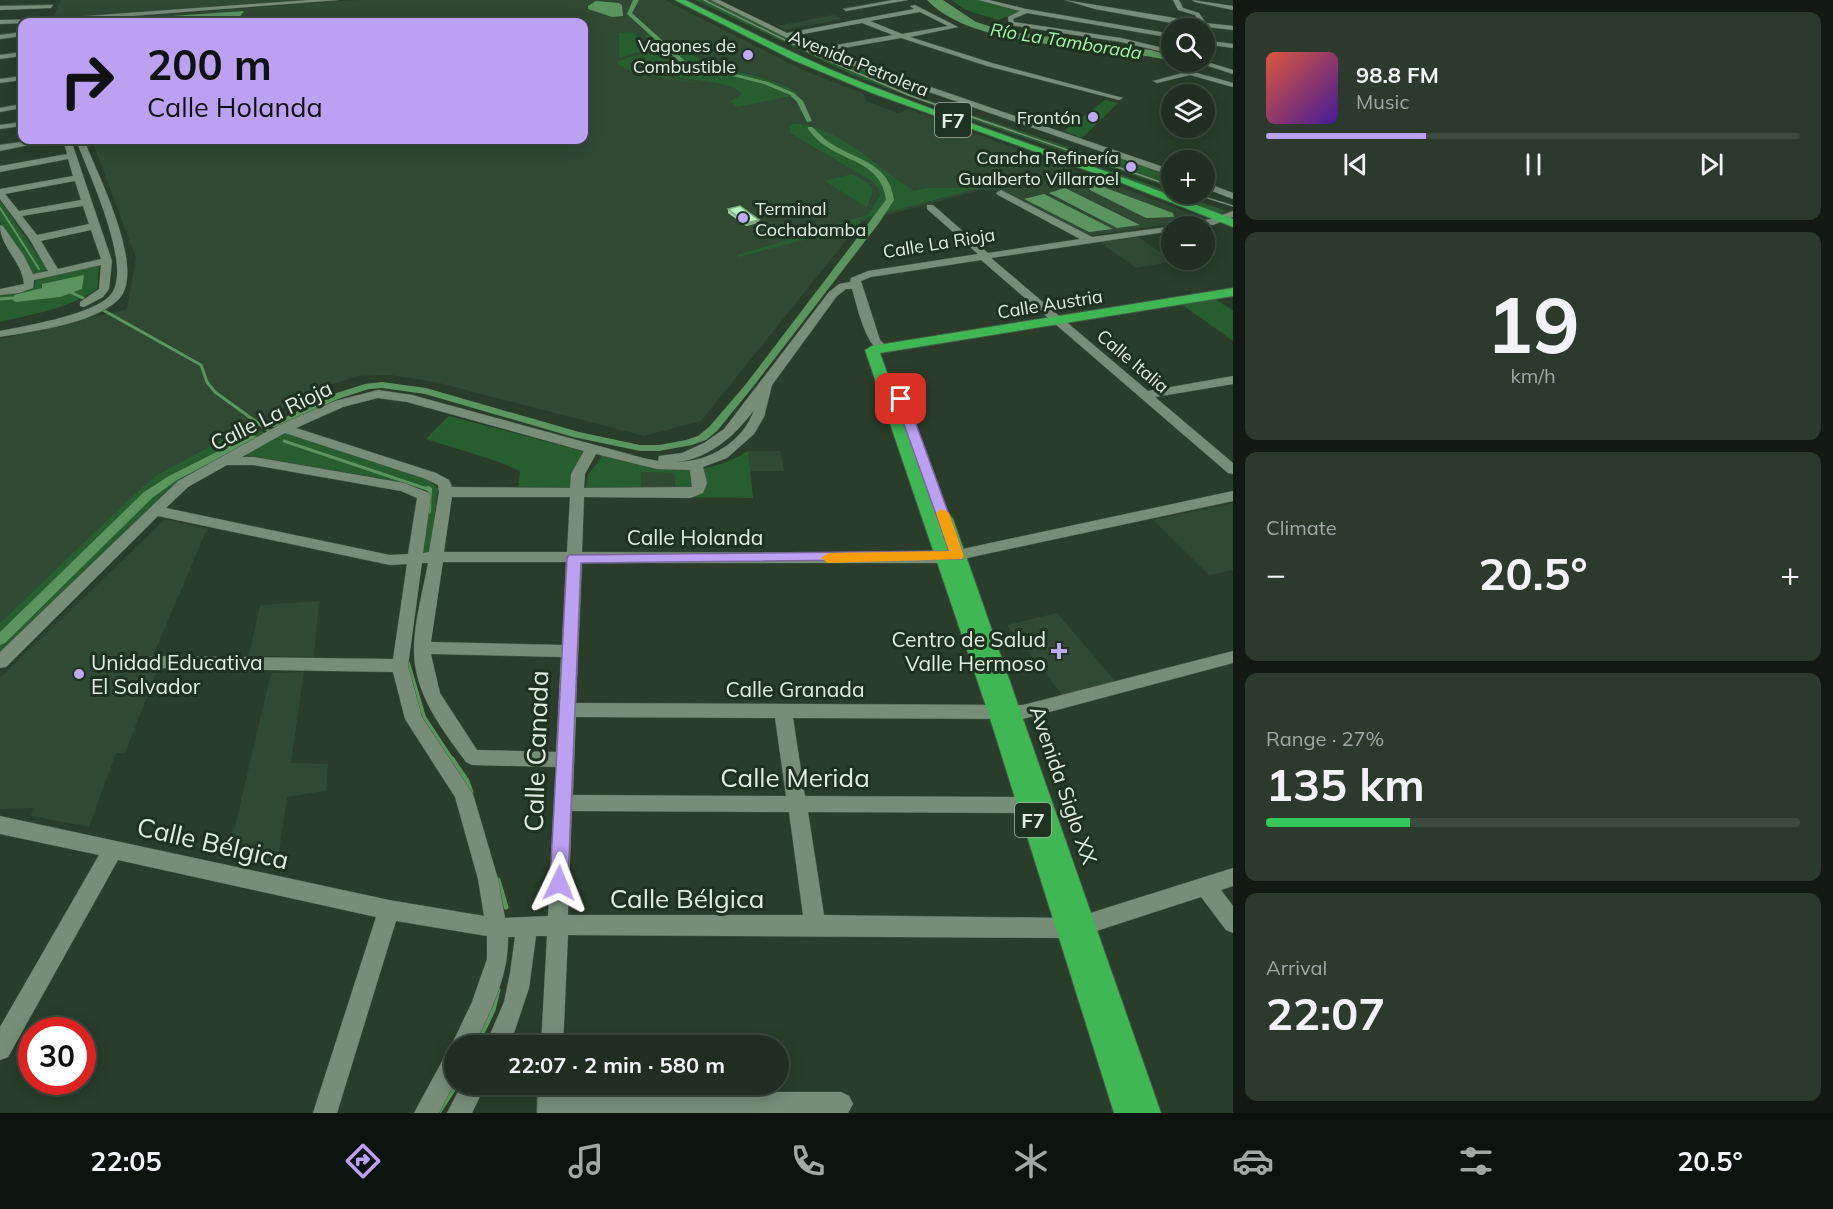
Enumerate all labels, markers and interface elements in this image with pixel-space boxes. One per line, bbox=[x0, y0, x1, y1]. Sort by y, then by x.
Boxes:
water label: Río La Tamborada bbox=[989, 18, 1144, 64]
map controls bbox=[1161, 18, 1215, 270]
button: search bbox=[1161, 18, 1215, 72]
street label: Avenida Petrolera bbox=[786, 25, 932, 101]
place label: Vagones de Combustible bbox=[633, 34, 736, 78]
text: 200 m bbox=[147, 38, 272, 91]
icon: right bbox=[48, 42, 126, 120]
marker: Vagones de Combustible bbox=[741, 48, 755, 62]
text: 98.8 FM bbox=[1356, 61, 1439, 89]
button: layers bbox=[1161, 84, 1215, 138]
text: Music bbox=[1356, 89, 1409, 114]
text: Calle Holanda bbox=[147, 90, 323, 124]
road number: F7 bbox=[935, 103, 971, 137]
place label: Frontón bbox=[1017, 106, 1081, 129]
marker: Frontón bbox=[1086, 110, 1100, 124]
place label: Cancha Refinería Gualberto Villarroel bbox=[958, 146, 1119, 190]
icon: previous bbox=[1339, 148, 1372, 181]
icon: pause bbox=[1517, 148, 1550, 181]
icon: next bbox=[1695, 148, 1728, 181]
button: + bbox=[1161, 150, 1215, 204]
marker: Cancha Refinería Gualberto Villarroel bbox=[1124, 160, 1138, 174]
place label: Terminal Cochabamba bbox=[755, 197, 866, 241]
marker: Terminal Cochabamba bbox=[736, 211, 750, 225]
button: − bbox=[1161, 216, 1215, 270]
street label: Calle La Rioja bbox=[881, 223, 997, 263]
text: 19 bbox=[1486, 275, 1580, 373]
street label: Calle Austria bbox=[996, 284, 1104, 324]
street label: Calle Italia bbox=[1092, 324, 1174, 398]
text: km/h bbox=[1510, 363, 1556, 388]
pin bbox=[875, 373, 926, 424]
street label: Calle La Rioja bbox=[206, 374, 336, 456]
icon: arrive bbox=[884, 382, 917, 415]
text: Climate bbox=[1266, 515, 1337, 540]
street label: Calle Holanda bbox=[627, 524, 763, 550]
text: 20.5° bbox=[1478, 545, 1588, 601]
text: − bbox=[1266, 553, 1286, 594]
text: + bbox=[1780, 553, 1800, 594]
place label: Centro de Salud Valle Hermoso bbox=[891, 626, 1046, 676]
marker: Centro de Salud Valle Hermoso bbox=[1050, 642, 1068, 660]
place label: Unidad Educativa El Salvador bbox=[91, 649, 263, 699]
marker: Unidad Educativa El Salvador bbox=[72, 667, 86, 681]
street label: Calle Canada bbox=[517, 670, 555, 832]
street label: Calle Granada bbox=[725, 676, 865, 702]
street label: Avenida Siglo XX bbox=[1025, 702, 1103, 868]
text: Range · 27% bbox=[1266, 726, 1384, 751]
text: 135 km bbox=[1266, 756, 1425, 812]
street label: Calle Merida bbox=[720, 761, 870, 794]
road number: F7 bbox=[1015, 803, 1051, 837]
street label: Calle Bélgica bbox=[134, 810, 292, 876]
position arrow bbox=[527, 851, 591, 915]
street label: Calle Bélgica bbox=[610, 882, 764, 915]
text: Arrival bbox=[1266, 955, 1327, 980]
text: 22:07 bbox=[1266, 985, 1385, 1041]
speed limit sign: 30 bbox=[18, 1017, 96, 1095]
text: 22:07 · 2 min · 580 m bbox=[508, 1051, 725, 1079]
icon: directions bbox=[342, 1140, 384, 1182]
icon: music bbox=[565, 1140, 607, 1182]
icon: phone bbox=[787, 1140, 829, 1182]
icon: climate bbox=[1010, 1140, 1052, 1182]
icon: car bbox=[1232, 1140, 1274, 1182]
icon: filters bbox=[1455, 1140, 1497, 1182]
text: 22:05 bbox=[90, 1144, 162, 1178]
text: 20.5° bbox=[1677, 1144, 1743, 1178]

